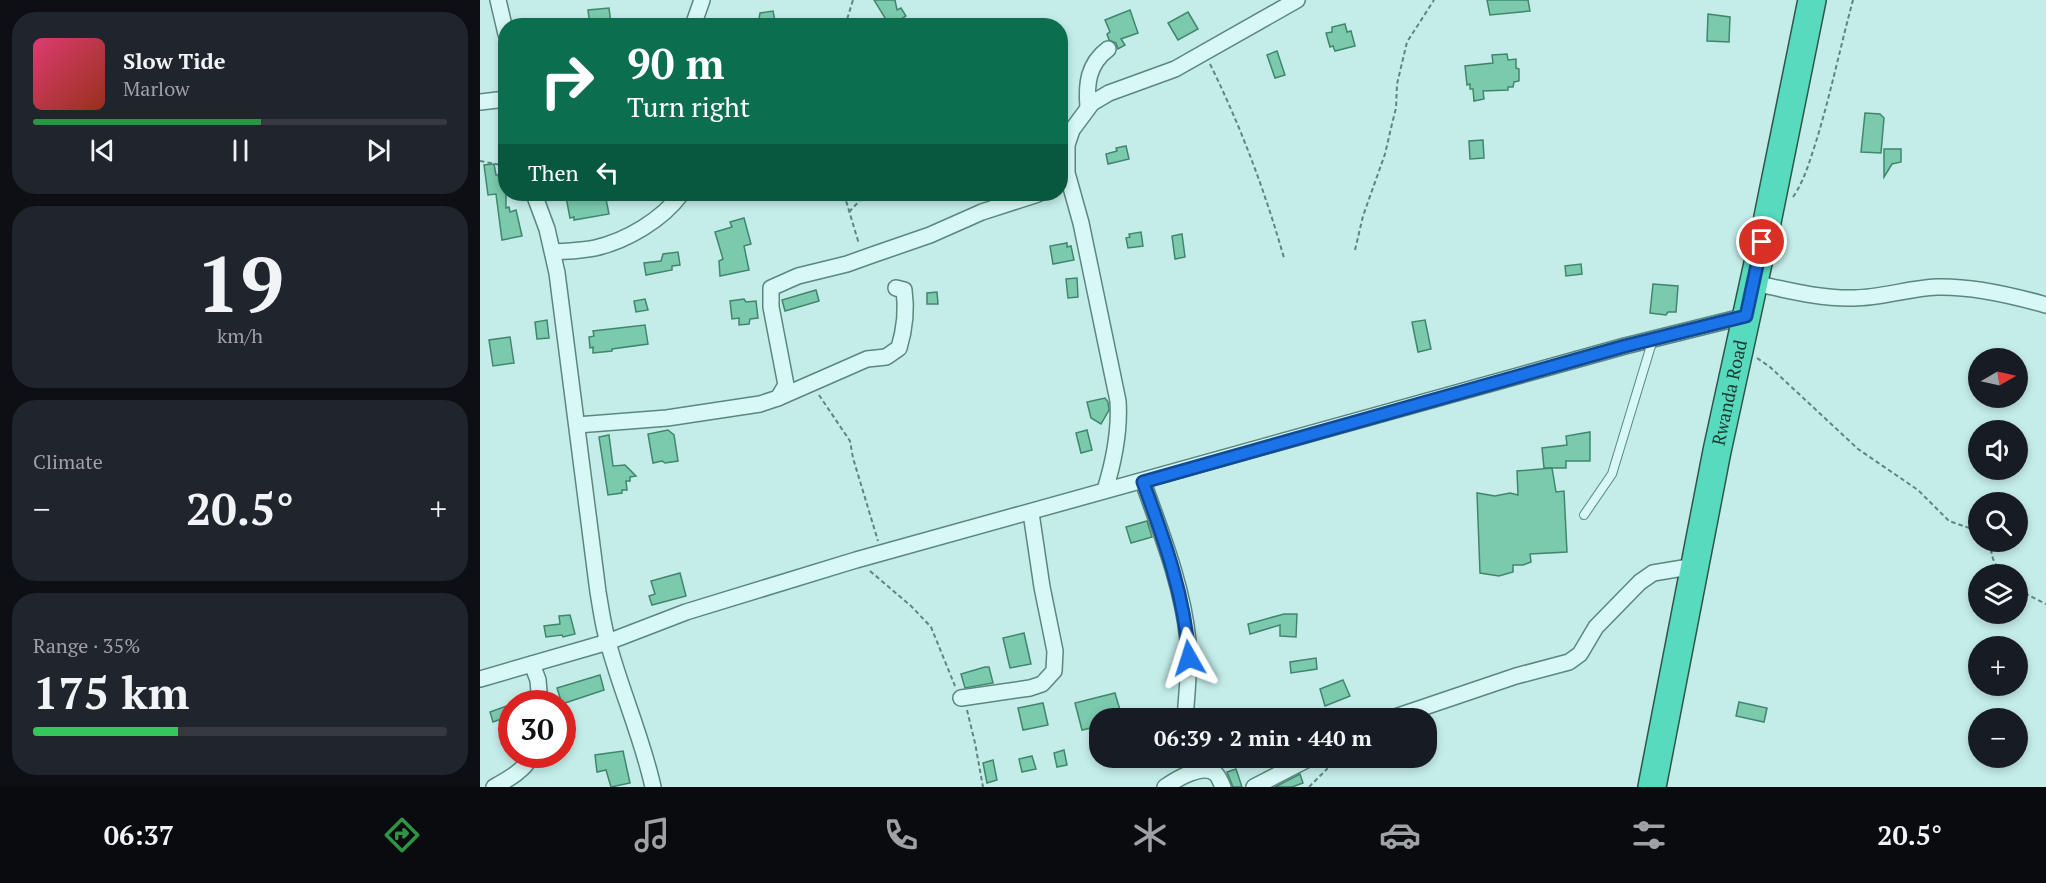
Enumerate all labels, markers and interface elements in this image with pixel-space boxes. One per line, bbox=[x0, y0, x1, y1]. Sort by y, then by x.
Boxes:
text: 90 m bbox=[627, 35, 725, 91]
icon: right bbox=[528, 42, 606, 120]
text: Slow Tide bbox=[123, 46, 226, 75]
text: Marlow bbox=[123, 75, 190, 102]
text: Turn right bbox=[627, 89, 750, 125]
icon: previous bbox=[86, 134, 119, 167]
icon: pause bbox=[224, 134, 257, 167]
icon: next bbox=[362, 134, 395, 167]
icon: left bbox=[591, 156, 624, 189]
text: Then bbox=[528, 158, 579, 187]
pin bbox=[1736, 216, 1787, 267]
icon: arrive bbox=[1745, 225, 1778, 258]
text: 19 bbox=[196, 231, 284, 334]
text: km/h bbox=[217, 322, 263, 349]
street label: Rwanda Road bbox=[1706, 337, 1752, 447]
north arrow bbox=[1968, 348, 2028, 408]
map controls bbox=[1968, 348, 2028, 768]
button: sound bbox=[1968, 420, 2028, 480]
text: Climate bbox=[33, 448, 103, 475]
text: 20.5° bbox=[186, 478, 294, 538]
text: − bbox=[33, 487, 51, 530]
text: + bbox=[429, 487, 447, 530]
button: search bbox=[1968, 492, 2028, 552]
button: layers bbox=[1968, 564, 2028, 624]
position arrow bbox=[1157, 626, 1221, 690]
text: Range · 35% bbox=[33, 632, 140, 659]
button: + bbox=[1968, 636, 2028, 696]
text: 175 km bbox=[33, 662, 189, 722]
speed limit sign: 30 bbox=[498, 690, 576, 768]
button: − bbox=[1968, 708, 2028, 768]
text: 06:39 · 2 min · 440 m bbox=[1154, 723, 1372, 752]
icon: directions bbox=[381, 814, 423, 856]
icon: music bbox=[631, 814, 673, 856]
icon: phone bbox=[880, 814, 922, 856]
icon: climate bbox=[1129, 814, 1171, 856]
icon: car bbox=[1379, 814, 1421, 856]
icon: filters bbox=[1628, 814, 1670, 856]
text: 06:37 bbox=[104, 817, 174, 853]
text: 20.5° bbox=[1877, 817, 1942, 853]

